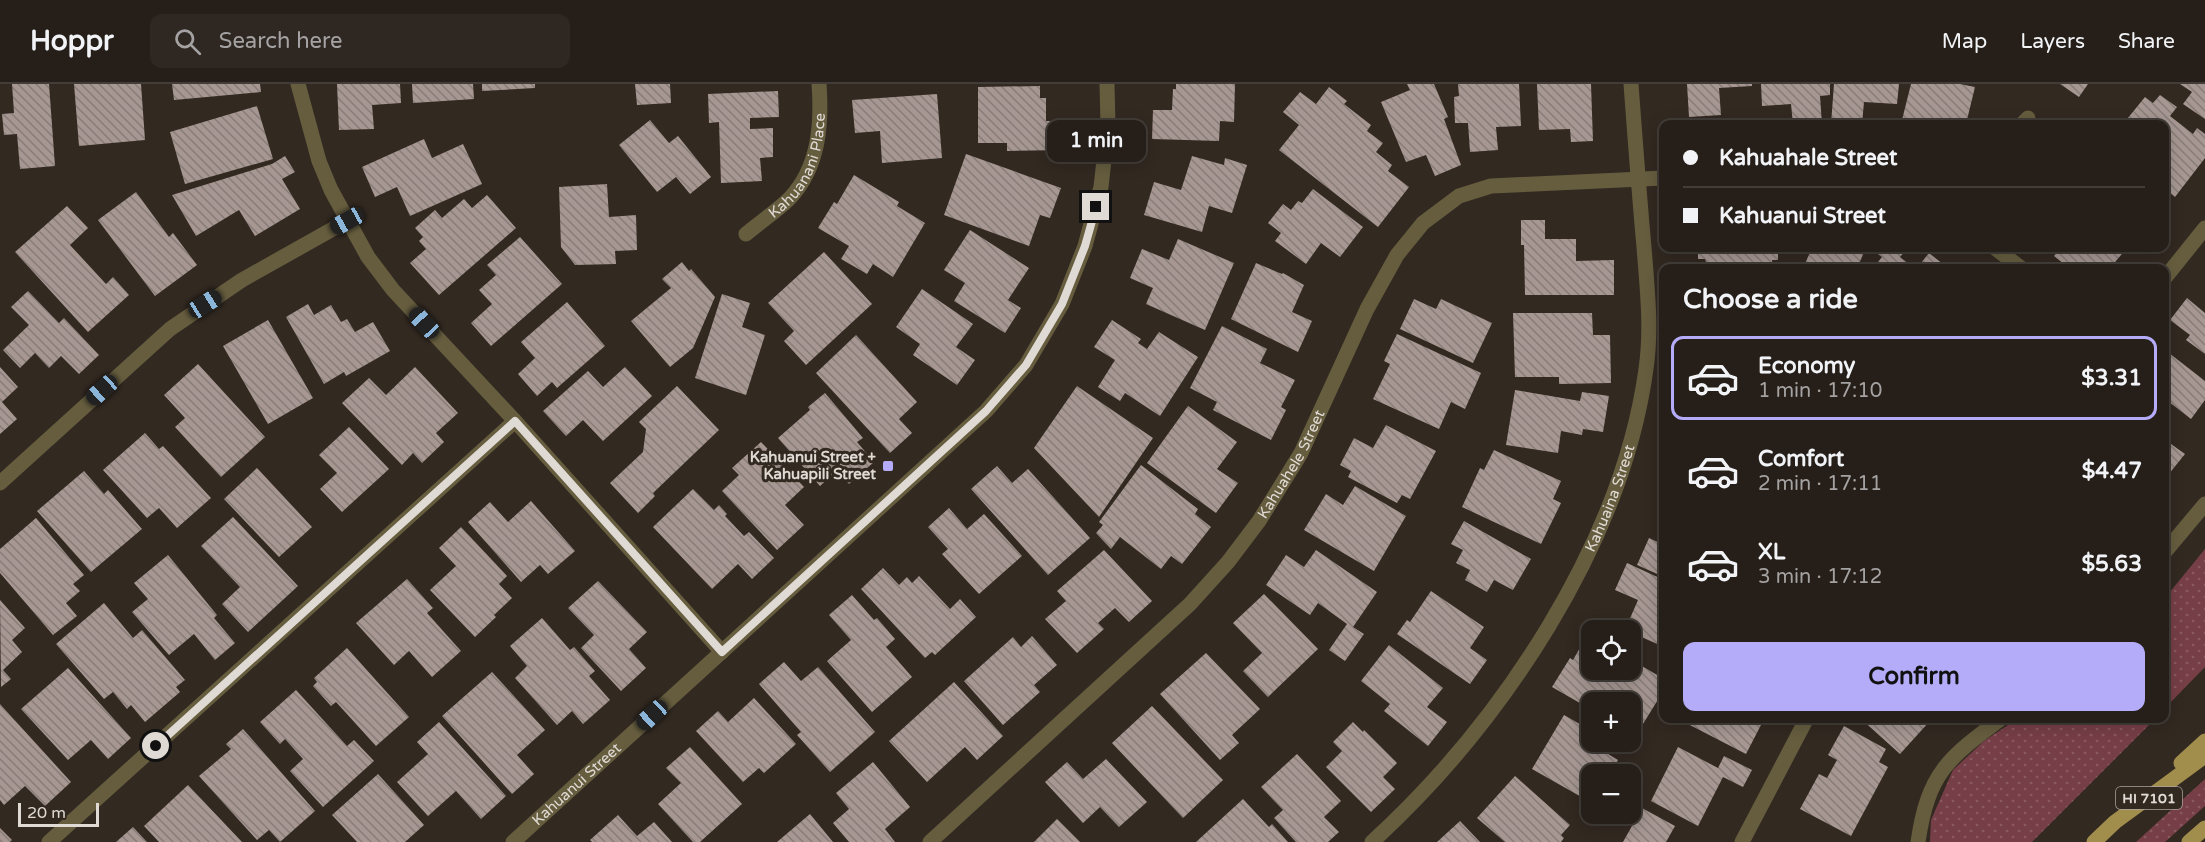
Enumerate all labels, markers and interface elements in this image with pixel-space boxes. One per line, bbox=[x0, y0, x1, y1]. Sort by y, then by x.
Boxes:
search box bbox=[150, 14, 570, 68]
text: Hoppr bbox=[30, 24, 114, 58]
icon: search bbox=[171, 25, 204, 58]
text: Search here bbox=[219, 28, 343, 54]
text: Map bbox=[1942, 29, 1987, 54]
text: Layers bbox=[2020, 29, 2085, 54]
text: Share bbox=[2118, 29, 2175, 54]
street label: Kahuanani Place bbox=[765, 113, 829, 222]
callout: 1 min bbox=[1046, 120, 1146, 162]
text: 1 min bbox=[1070, 129, 1123, 153]
text: Kahuahale Street bbox=[1719, 145, 1897, 171]
route end bbox=[1082, 193, 1109, 220]
text: Kahuanui Street bbox=[1719, 203, 1886, 229]
car bbox=[327, 204, 367, 238]
text: Choose a ride bbox=[1683, 283, 1858, 316]
car bbox=[185, 287, 225, 321]
car bbox=[405, 304, 443, 342]
icon: car bbox=[1686, 351, 1740, 405]
text: Economy bbox=[1758, 353, 1855, 379]
text: $3.31 bbox=[2081, 365, 2142, 391]
car bbox=[83, 371, 121, 409]
text: 1 min · 17:10 bbox=[1758, 379, 1882, 403]
street label: Kahuahele Street bbox=[1254, 407, 1329, 522]
street label: Kahuaina Street bbox=[1581, 442, 1638, 555]
icon: car bbox=[1686, 444, 1740, 498]
text: Comfort bbox=[1758, 446, 1844, 472]
place label: Kahuanui Street + Kahuapili Street bbox=[750, 448, 877, 484]
text: $4.47 bbox=[2082, 458, 2142, 484]
marker: Kahuanui Street + Kahuapili Street bbox=[881, 459, 895, 473]
text: 2 min · 17:11 bbox=[1758, 472, 1882, 496]
icon: car bbox=[1686, 537, 1740, 591]
text: XL bbox=[1758, 539, 1785, 565]
text: $5.63 bbox=[2081, 551, 2142, 577]
text: 3 min · 17:12 bbox=[1758, 565, 1882, 589]
map controls bbox=[1581, 620, 1641, 824]
button: locate bbox=[1581, 620, 1641, 680]
button: Confirm bbox=[1683, 642, 2145, 711]
button: + bbox=[1581, 692, 1641, 752]
car bbox=[633, 696, 671, 734]
route start bbox=[142, 732, 169, 759]
street label: Kahuanui Street bbox=[528, 739, 625, 829]
button: − bbox=[1581, 764, 1641, 824]
road number: HI 7101 bbox=[2116, 787, 2182, 809]
scale bar bbox=[18, 800, 99, 828]
text: 20 m bbox=[27, 803, 66, 823]

